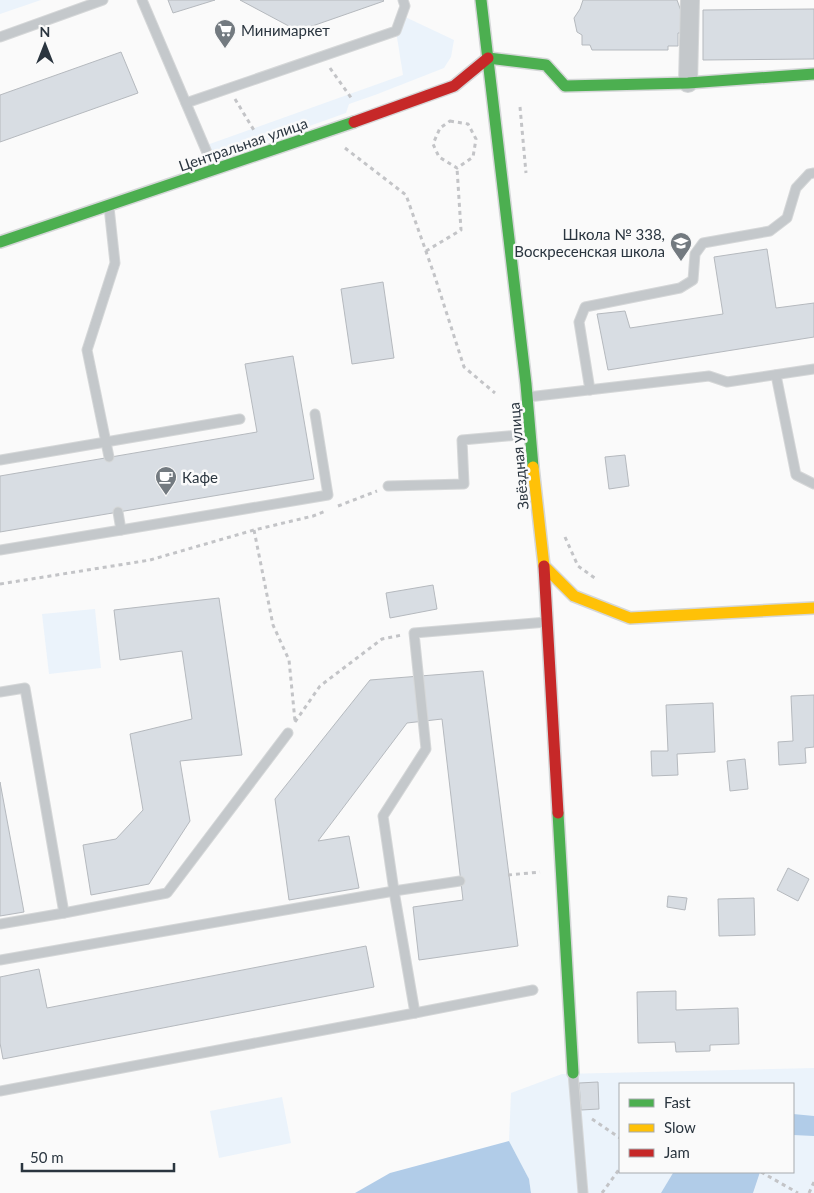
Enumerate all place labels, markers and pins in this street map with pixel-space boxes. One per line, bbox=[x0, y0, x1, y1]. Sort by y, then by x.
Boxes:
supermarket icon: Минимаркет bbox=[213, 18, 237, 49]
place label: Минимаркет bbox=[241, 21, 330, 39]
place label: Школа № 338, Воскресенская школа bbox=[514, 225, 665, 260]
school or university icon: Школа № 338, Воскресенская школа bbox=[669, 231, 693, 262]
cafe icon: Кафе bbox=[154, 465, 178, 496]
place label: Кафе bbox=[182, 468, 218, 486]

